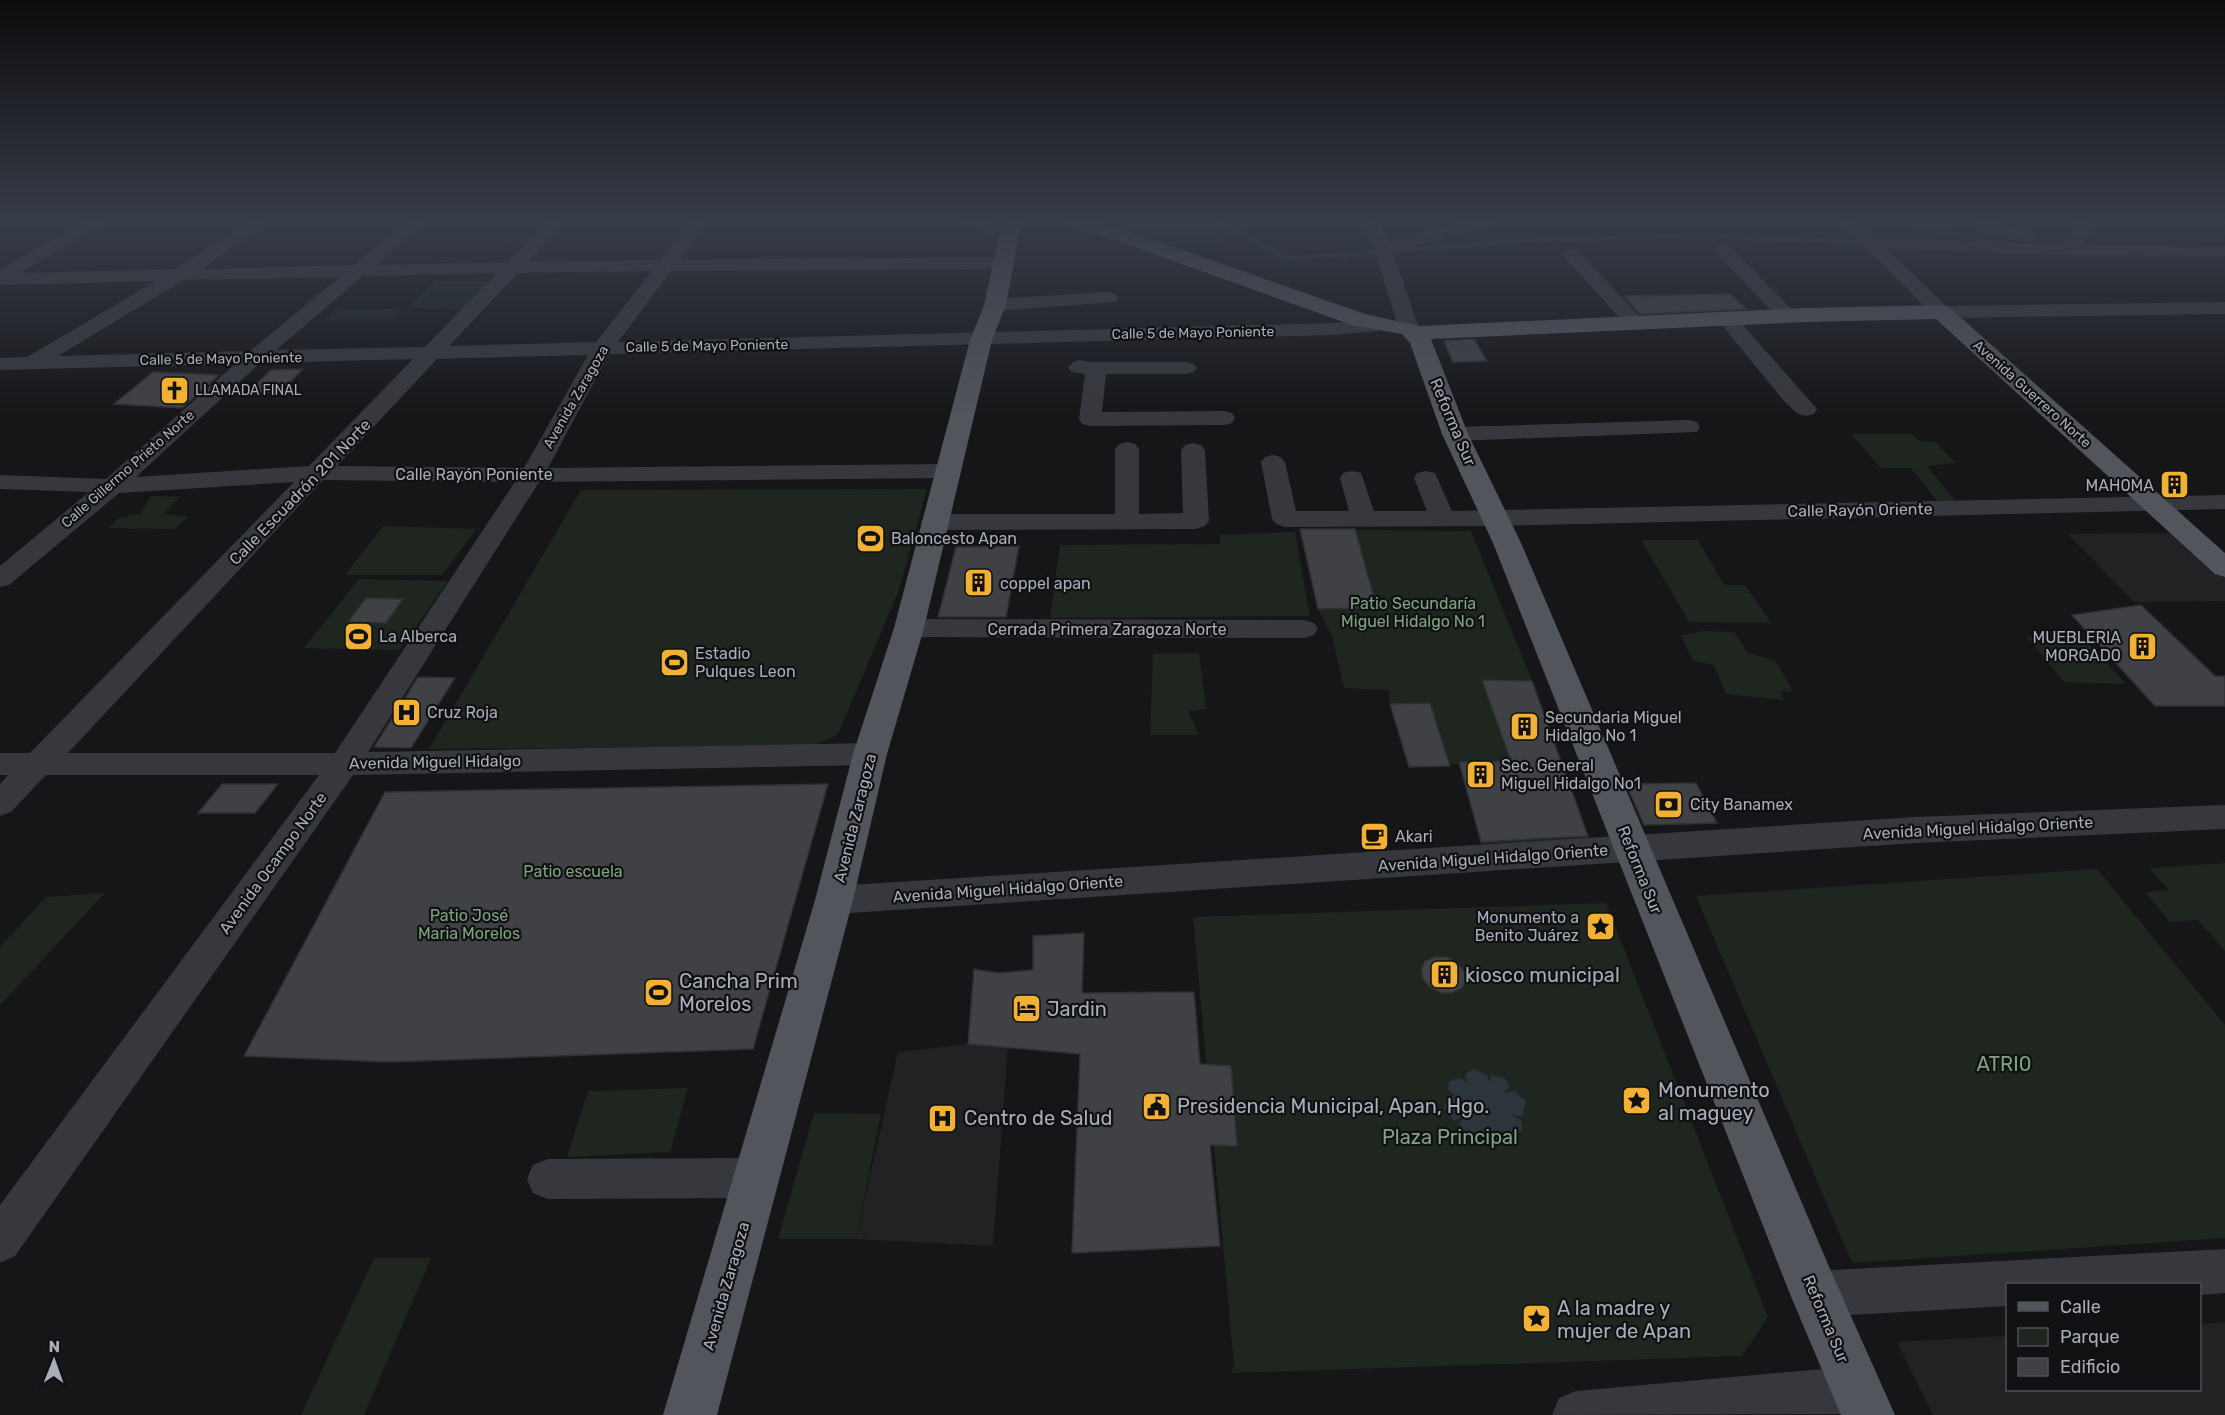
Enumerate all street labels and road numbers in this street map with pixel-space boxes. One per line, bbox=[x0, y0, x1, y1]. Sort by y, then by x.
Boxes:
street label: Calle 5 de Mayo Poniente bbox=[1112, 323, 1275, 343]
street label: Calle 5 de Mayo Poniente bbox=[626, 336, 789, 356]
street label: Avenida Guerrero Norte bbox=[1970, 337, 2095, 452]
street label: Avenida Zaragoza bbox=[540, 343, 612, 451]
street label: Calle 5 de Mayo Poniente bbox=[140, 349, 303, 369]
street label: Reforma Sur bbox=[1426, 375, 1480, 469]
street label: Calle Gillermo Prieto Norte bbox=[58, 406, 198, 531]
street label: Calle Escuadrón 201 Norte bbox=[225, 415, 375, 569]
street label: Calle Rayón Poniente bbox=[395, 465, 553, 484]
street label: Calle Rayón Oriente bbox=[1787, 499, 1933, 521]
street label: Cerrada Primera Zaragoza Norte bbox=[987, 620, 1227, 639]
street label: Avenida Miguel Hidalgo bbox=[349, 751, 521, 773]
street label: Avenida Zaragoza bbox=[830, 751, 880, 885]
street label: Avenida Ocampo Norte bbox=[215, 788, 331, 938]
street label: Avenida Miguel Hidalgo Oriente bbox=[1862, 812, 2094, 844]
street label: Reforma Sur bbox=[1614, 823, 1666, 917]
street label: Avenida Miguel Hidalgo Oriente bbox=[1377, 840, 1609, 876]
street label: Avenida Miguel Hidalgo Oriente bbox=[892, 871, 1124, 907]
street label: Avenida Zaragoza bbox=[699, 1220, 753, 1352]
street label: Reforma Sur bbox=[1799, 1272, 1853, 1366]

